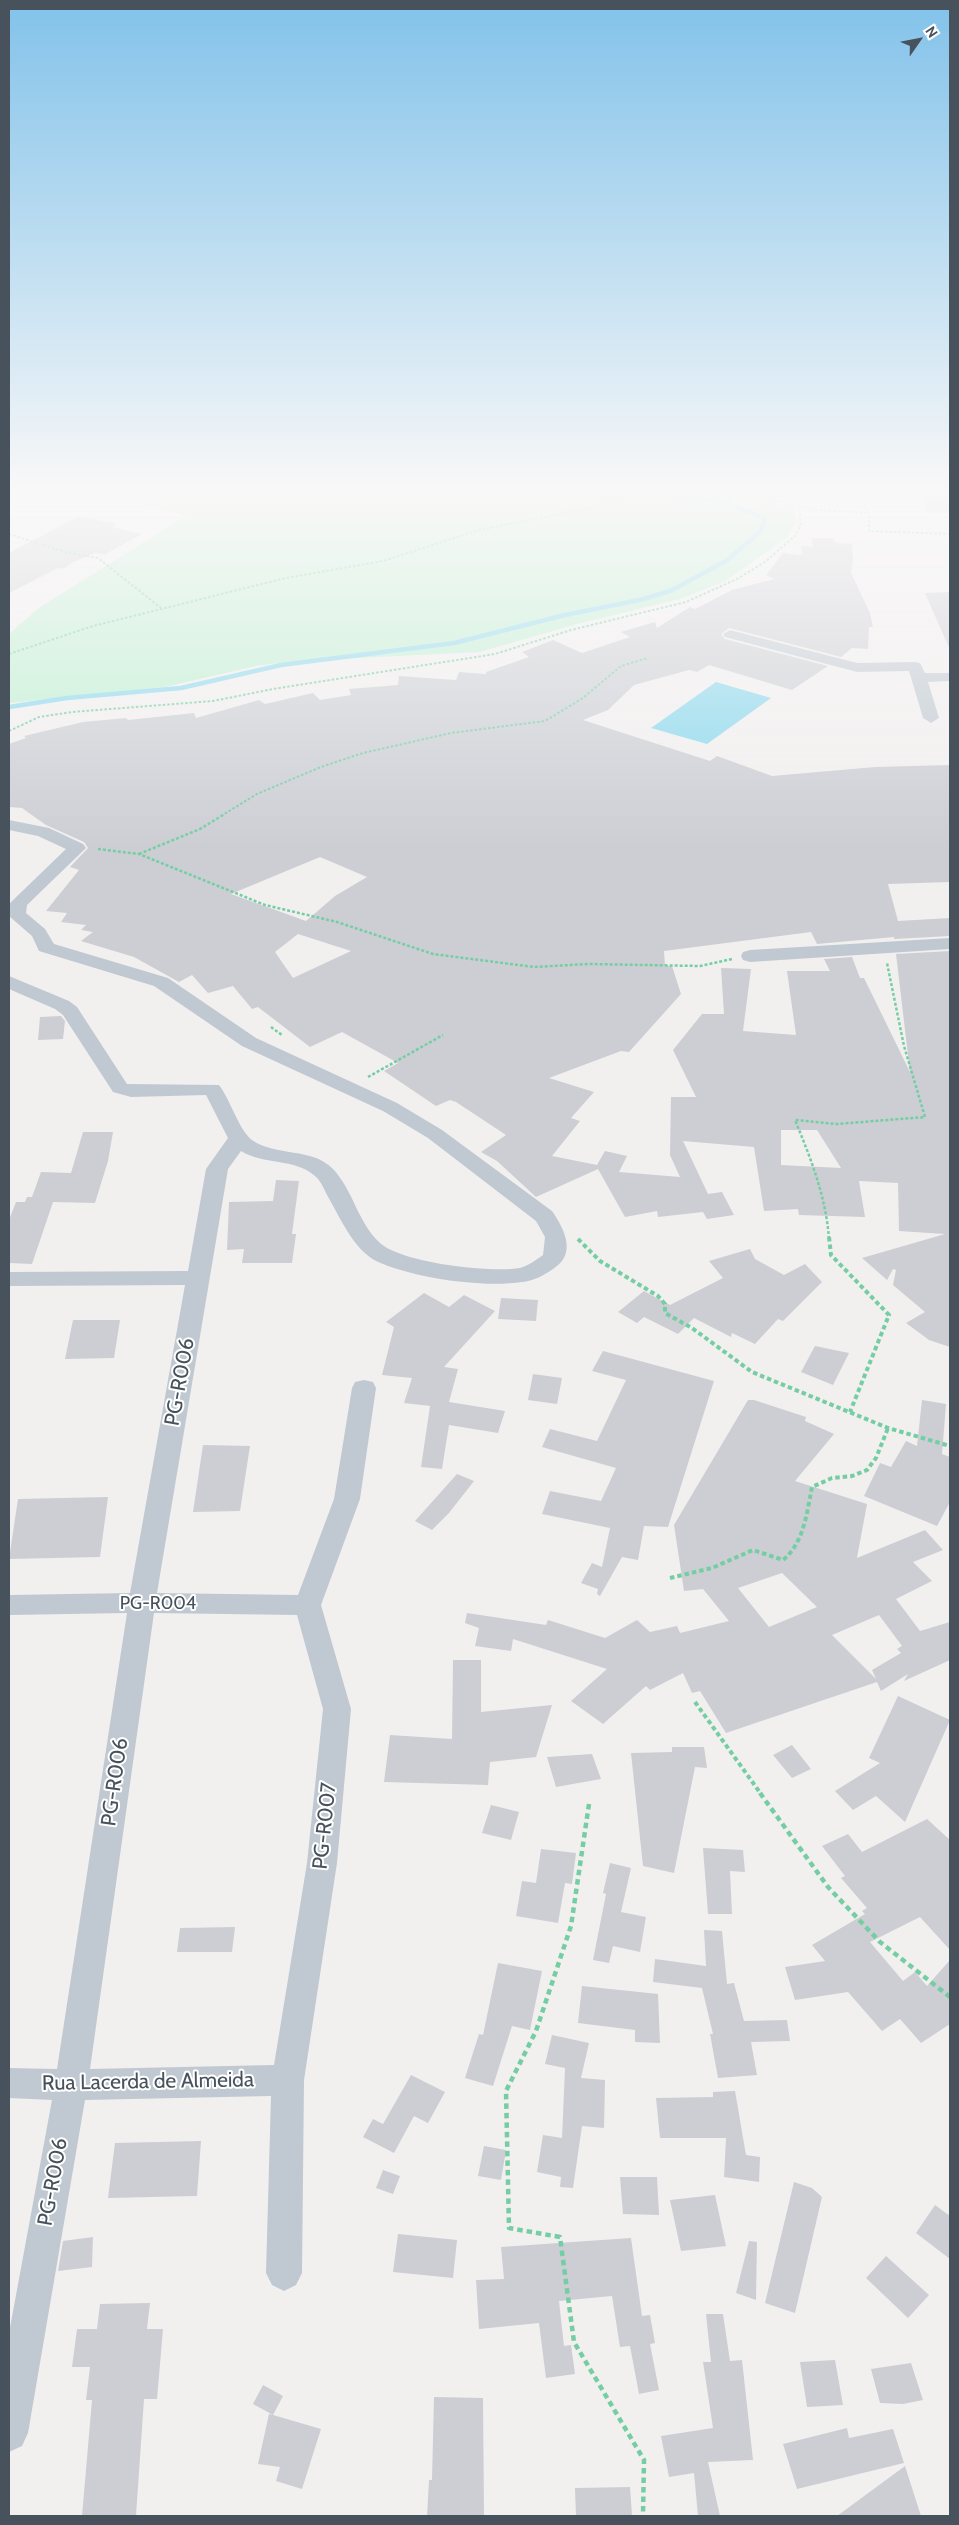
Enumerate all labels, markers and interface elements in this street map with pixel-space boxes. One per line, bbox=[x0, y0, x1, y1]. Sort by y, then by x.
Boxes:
north arrow bbox=[894, 15, 944, 65]
text: N bbox=[921, 23, 942, 41]
street label: PG-R006 bbox=[160, 1336, 200, 1428]
street label: PG-R004 bbox=[120, 1593, 196, 1615]
street label: PG-R006 bbox=[96, 1736, 134, 1828]
street label: PG-R007 bbox=[308, 1781, 342, 1871]
street label: Rua Lacerda de Almeida bbox=[42, 2068, 254, 2096]
street label: PG-R006 bbox=[33, 2136, 73, 2228]

